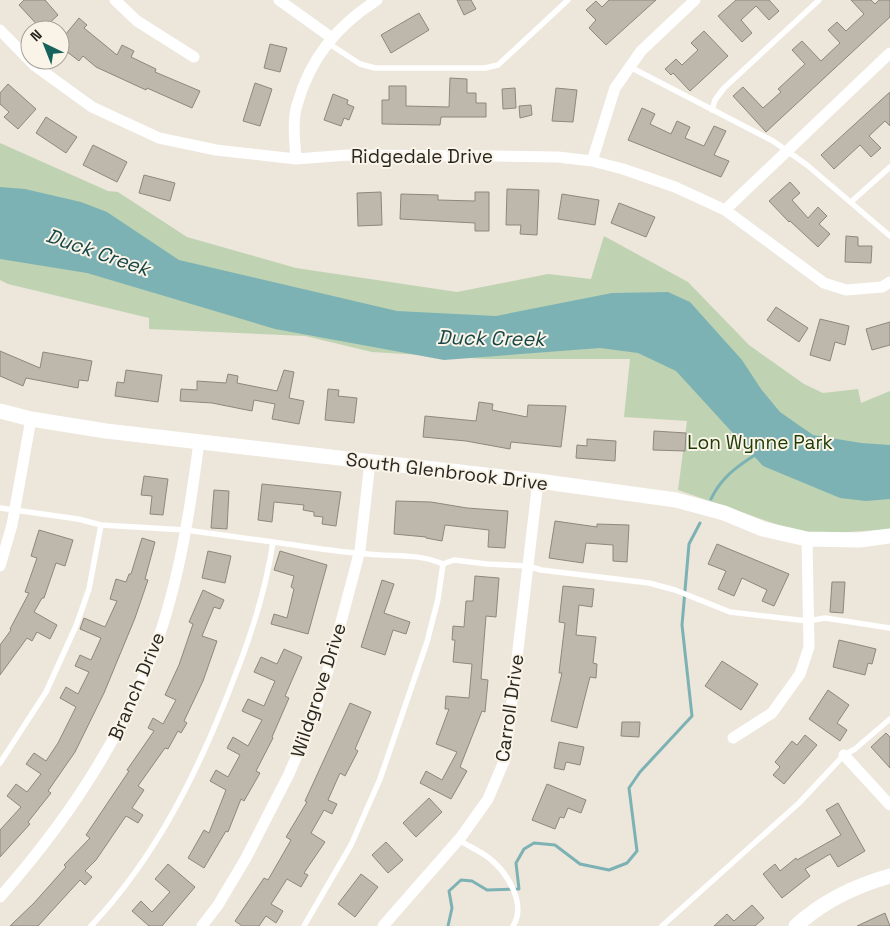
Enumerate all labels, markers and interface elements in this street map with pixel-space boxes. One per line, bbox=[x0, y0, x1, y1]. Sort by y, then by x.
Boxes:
north arrow bbox=[20, 20, 70, 70]
text: N bbox=[27, 26, 46, 45]
street label: Ridgedale Drive bbox=[351, 144, 493, 169]
water label: Duck Creek bbox=[43, 222, 155, 283]
water label: Duck Creek bbox=[437, 324, 547, 352]
park label: Lon Wynne Park bbox=[687, 430, 833, 455]
street label: South Glenbrook Drive bbox=[344, 447, 549, 496]
street label: Wildgrove Drive bbox=[285, 620, 352, 761]
street label: Branch Drive bbox=[102, 628, 171, 744]
street label: Carroll Drive bbox=[490, 653, 529, 764]

